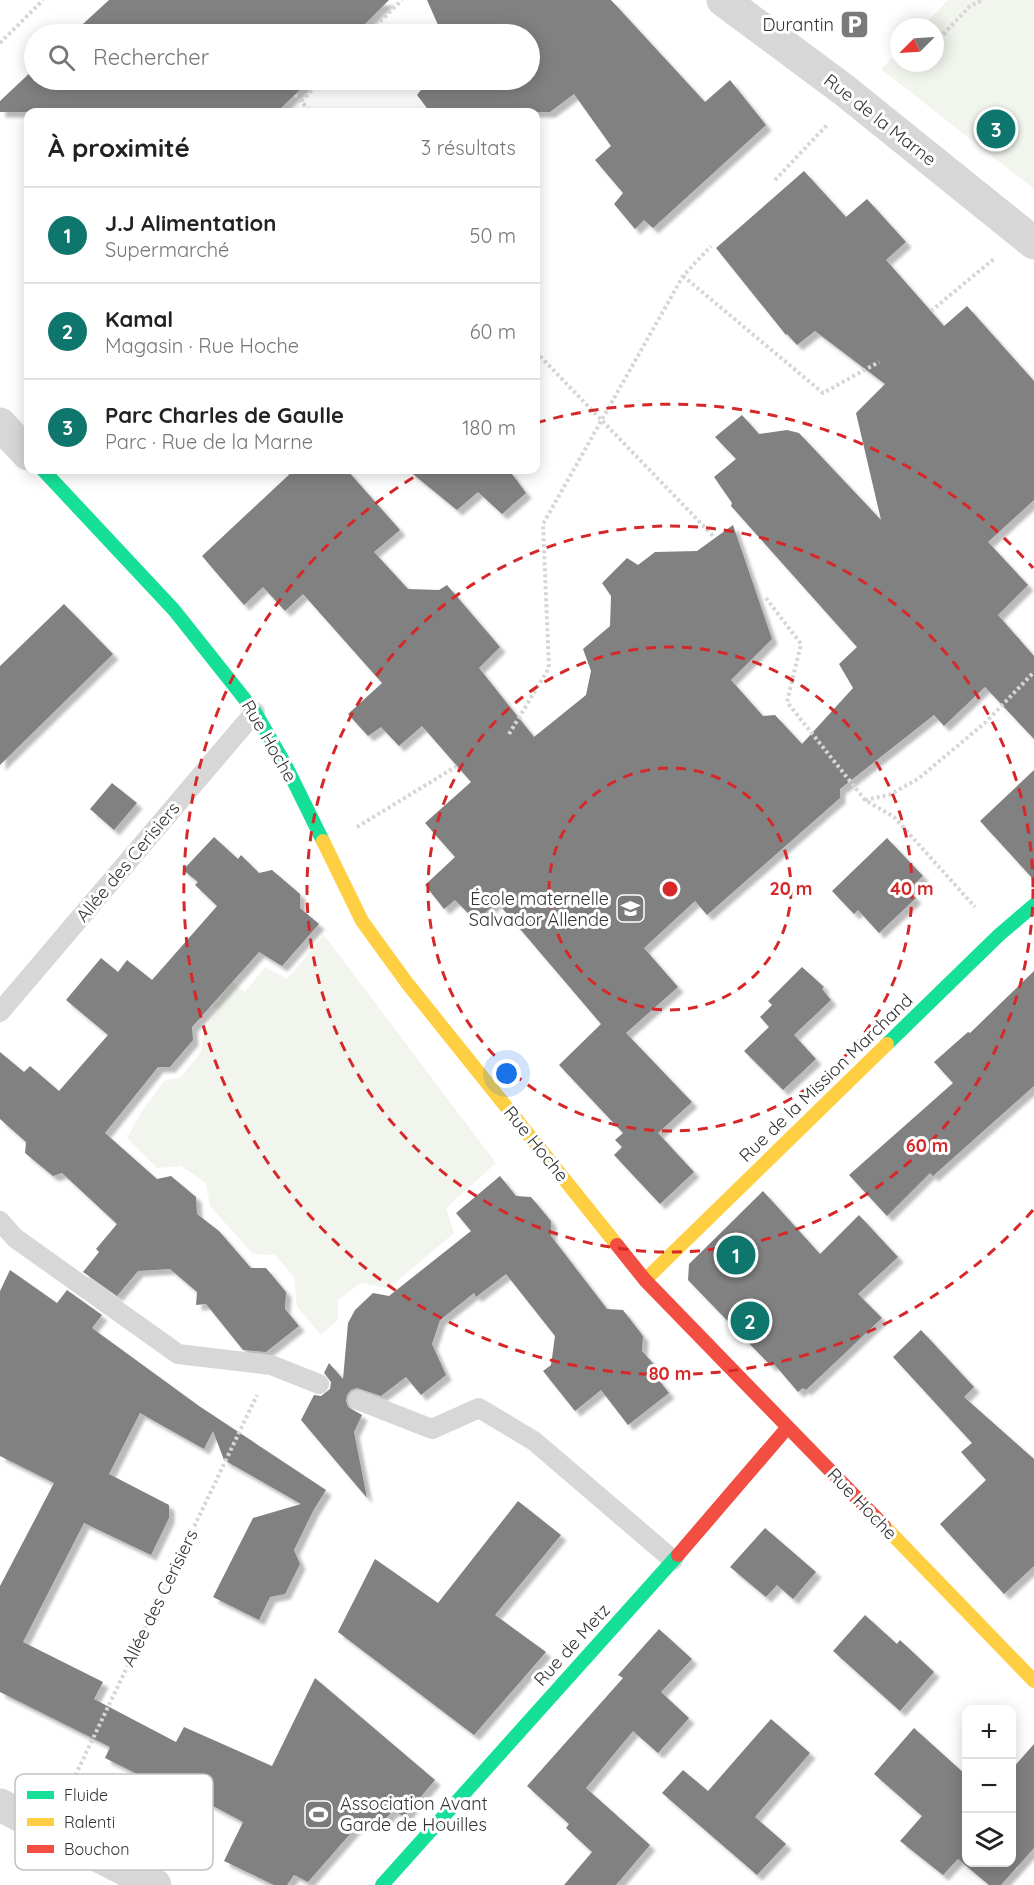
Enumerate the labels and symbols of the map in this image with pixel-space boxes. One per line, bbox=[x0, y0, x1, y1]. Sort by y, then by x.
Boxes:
parking icon: Durantin bbox=[839, 9, 871, 41]
place label: Durantin bbox=[762, 13, 834, 36]
north arrow bbox=[890, 18, 944, 72]
street label: Rue de la Marne bbox=[819, 69, 941, 171]
pin: 3 bbox=[976, 106, 1016, 152]
street label: Rue Hoche bbox=[237, 696, 302, 786]
street label: Allée des Cerisiers bbox=[71, 797, 185, 927]
text: 20 m bbox=[770, 877, 812, 900]
text: 40 m bbox=[890, 877, 934, 900]
centre of rings bbox=[660, 879, 680, 899]
place label: École maternelle Salvador Allende bbox=[469, 887, 609, 931]
school or university icon: École maternelle Salvador Allende bbox=[614, 893, 646, 925]
street label: Rue de la Mission Marchand bbox=[734, 988, 917, 1167]
your location bbox=[492, 1059, 521, 1088]
street label: Rue Hoche bbox=[499, 1101, 574, 1186]
text: 60 m bbox=[906, 1134, 948, 1157]
pin: 1 bbox=[716, 1232, 756, 1278]
pin: 2 bbox=[730, 1298, 770, 1344]
text: 80 m bbox=[649, 1362, 691, 1385]
street label: Rue Hoche bbox=[823, 1463, 902, 1544]
street label: Allée des Cerisiers bbox=[116, 1525, 203, 1670]
street label: Rue de Metz bbox=[529, 1599, 615, 1691]
legend bbox=[15, 1774, 213, 1870]
text: Fluide bbox=[64, 1785, 108, 1805]
place label: Association Avant Garde de Houilles bbox=[340, 1792, 488, 1836]
sports icon: Association Avant Garde de Houilles bbox=[303, 1798, 335, 1830]
text: Ralenti bbox=[64, 1812, 115, 1832]
text: Bouchon bbox=[64, 1839, 129, 1859]

